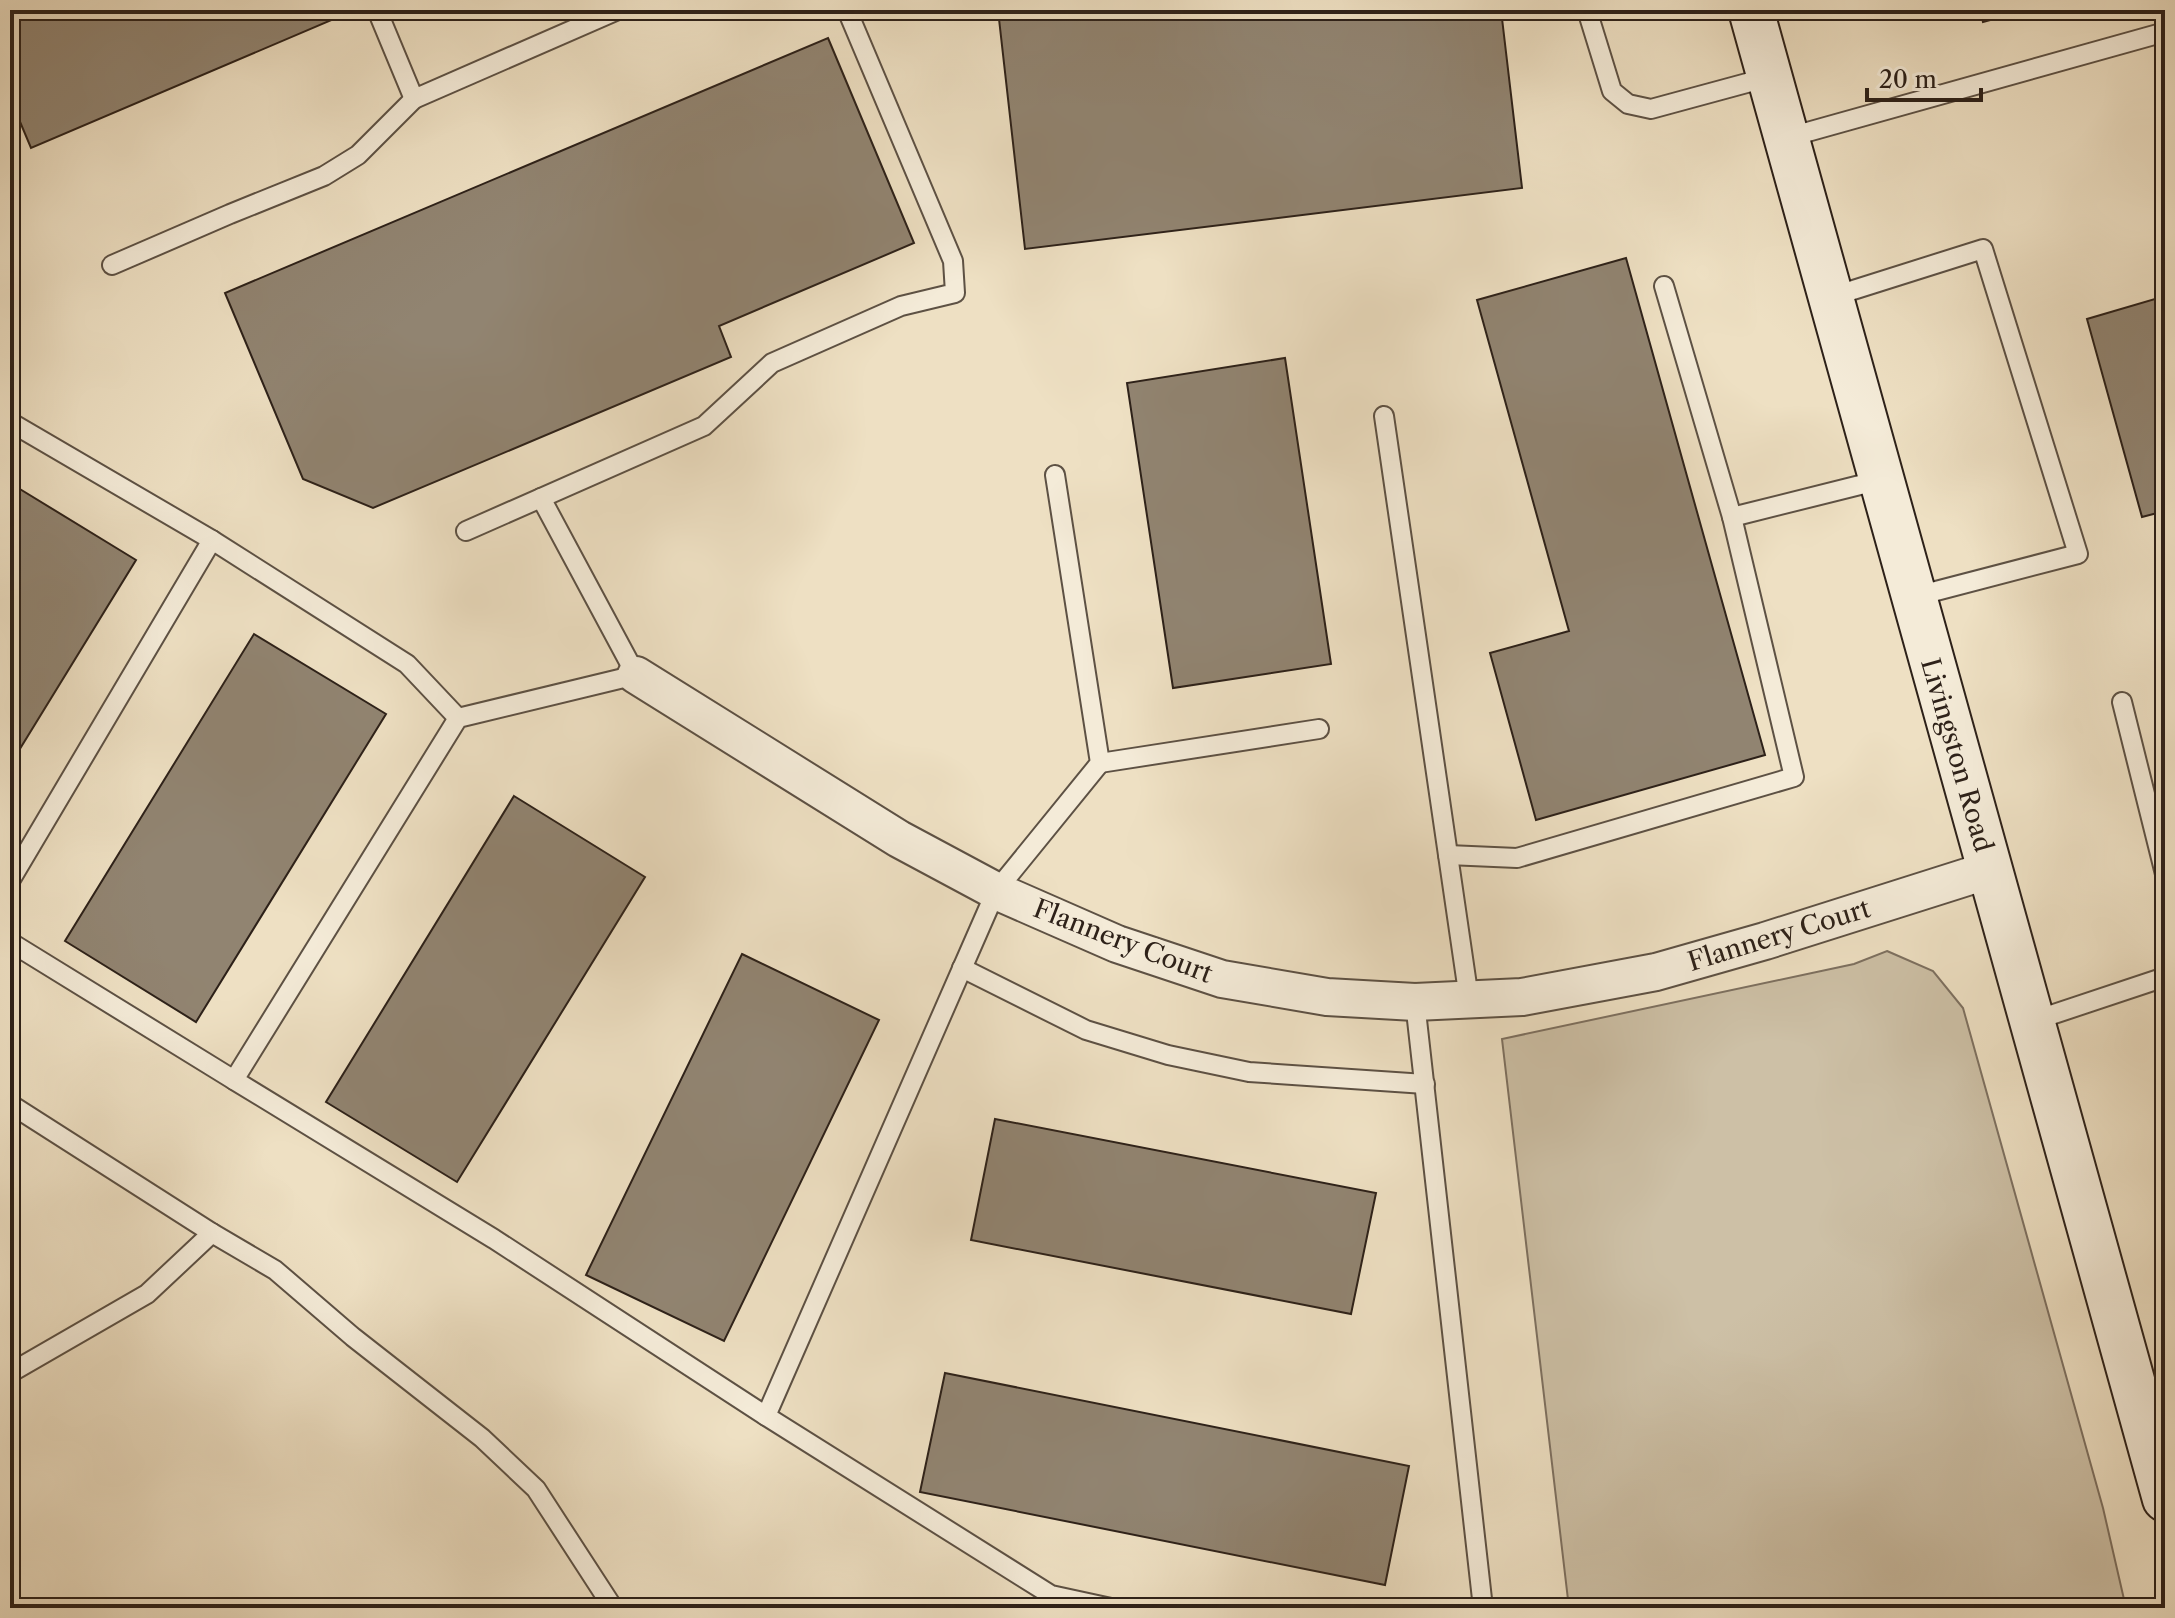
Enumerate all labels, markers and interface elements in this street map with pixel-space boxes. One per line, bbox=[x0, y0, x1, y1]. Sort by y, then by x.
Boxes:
scale bar bbox=[1867, 52, 1981, 102]
text: 20 m bbox=[1879, 65, 1937, 94]
street label: Livingston Road bbox=[1914, 654, 2000, 856]
street label: Flannery Court bbox=[1029, 892, 1218, 990]
street label: Flannery Court bbox=[1684, 892, 1875, 978]

